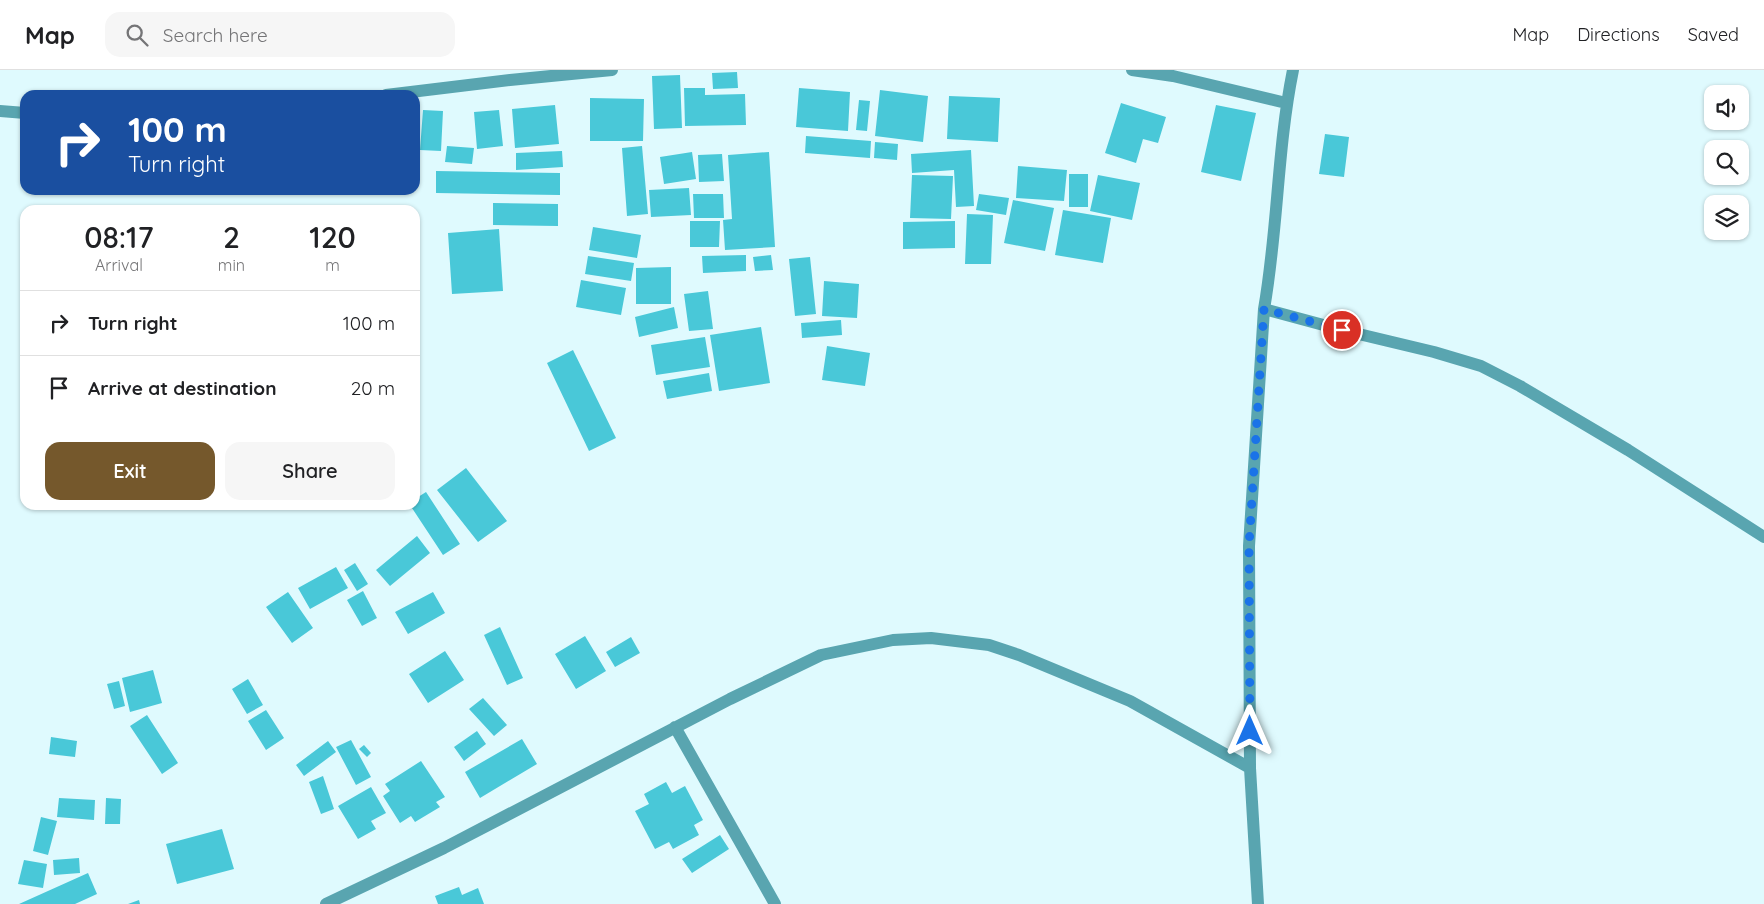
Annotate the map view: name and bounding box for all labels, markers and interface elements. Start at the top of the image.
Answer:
search box [105,12,455,57]
text: Map [25,20,75,50]
icon: search [123,21,151,49]
text: Search here [163,23,268,47]
text: Map [1512,23,1549,46]
text: Directions [1577,23,1660,46]
text: Saved [1688,23,1739,46]
map controls [1704,85,1749,240]
button: sound [1704,85,1749,130]
text: 100 m [128,107,227,151]
icon: right [45,110,110,175]
button: search [1704,140,1749,185]
text: Turn right [128,150,225,178]
button: layers [1704,195,1749,240]
text: 08:17 [84,218,154,256]
text: 2 [223,218,240,256]
text: 120 [309,218,356,256]
text: Arrival [95,255,143,275]
text: min [218,255,245,275]
text: m [325,255,340,275]
icon: right [45,309,73,337]
pin [1321,309,1363,351]
text: Turn right [88,311,177,335]
text: 100 m [343,311,395,335]
icon: arrive [1328,316,1356,344]
icon: arrive [45,374,73,402]
text: Arrive at destination [88,376,277,400]
text: 20 m [351,376,395,400]
button: Exit [45,442,215,500]
button: Share [225,442,395,500]
position arrow [1223,704,1275,756]

